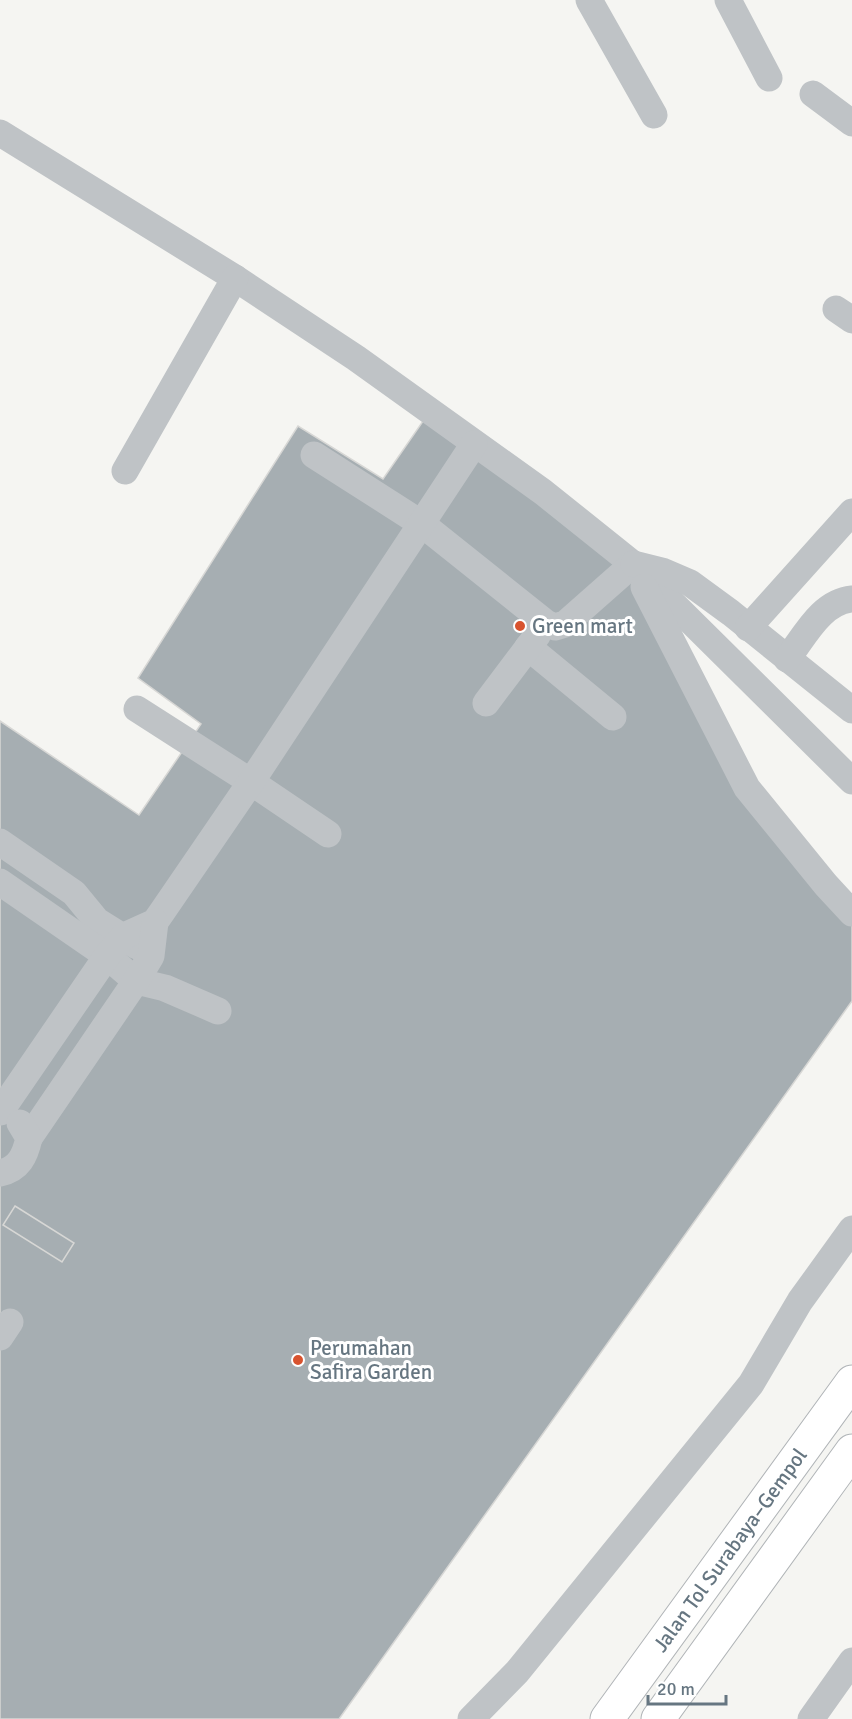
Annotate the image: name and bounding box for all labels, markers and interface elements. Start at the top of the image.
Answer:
place label: Green mart [532,613,633,639]
marker: Green mart [513,619,527,633]
place label: Perumahan Safira Garden [310,1335,432,1385]
marker: Perumahan Safira Garden [291,1353,305,1367]
street label: Jalan Tol Surabaya–Gempol [647,1443,813,1657]
scale bar [648,1668,726,1706]
text: 20 m [657,1678,695,1700]

